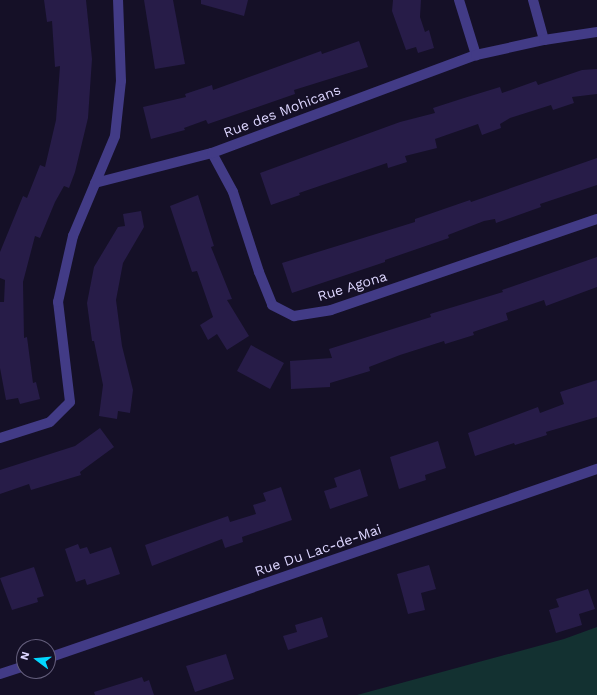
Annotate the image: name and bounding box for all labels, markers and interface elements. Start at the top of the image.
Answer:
street label: Rue des Mohicans [221,81,343,141]
street label: Rue Agona [315,267,389,305]
street label: Rue Du Lac-de-Mai [253,520,383,580]
north arrow [16,639,56,679]
text: N [18,650,32,662]

